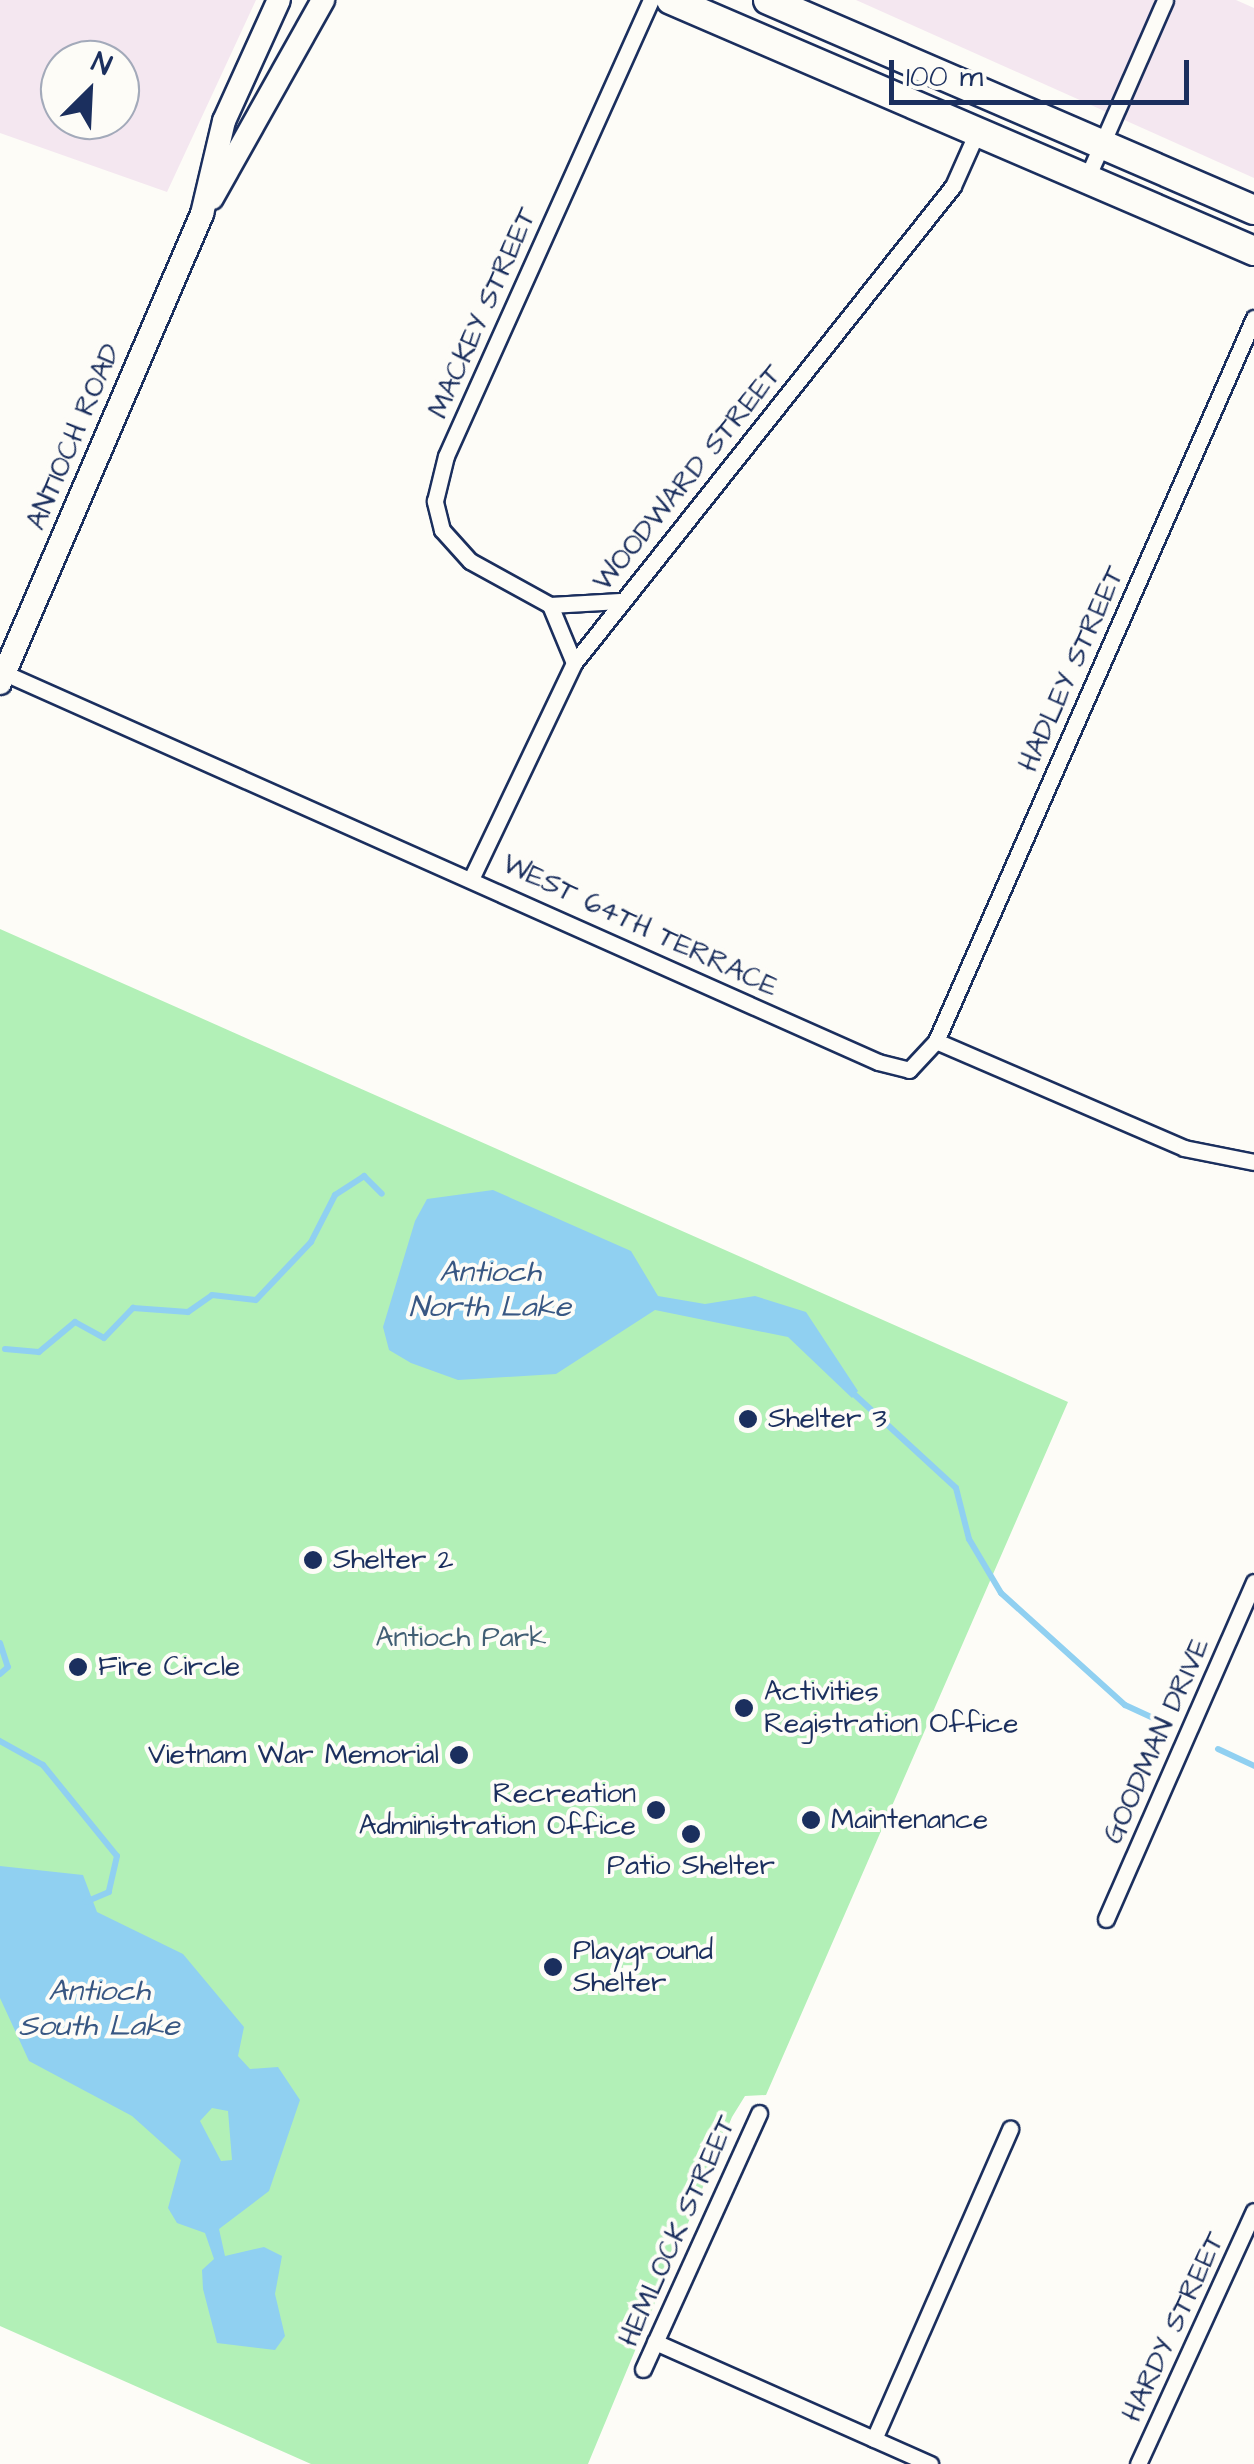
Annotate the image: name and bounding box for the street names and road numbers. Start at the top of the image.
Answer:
street label: MACKEY STREET [422,203,544,423]
street label: ANTIOCH ROAD [20,339,128,535]
street label: WOODWARD STREET [586,358,790,598]
street label: HADLEY STREET [1012,561,1132,777]
street label: WEST 64TH TERRACE [497,847,783,1005]
street label: GOODMAN DRIVE [1097,1633,1217,1849]
street label: HEMLOCK STREET [612,2111,744,2351]
street label: HARDY STREET [1115,2227,1233,2427]

